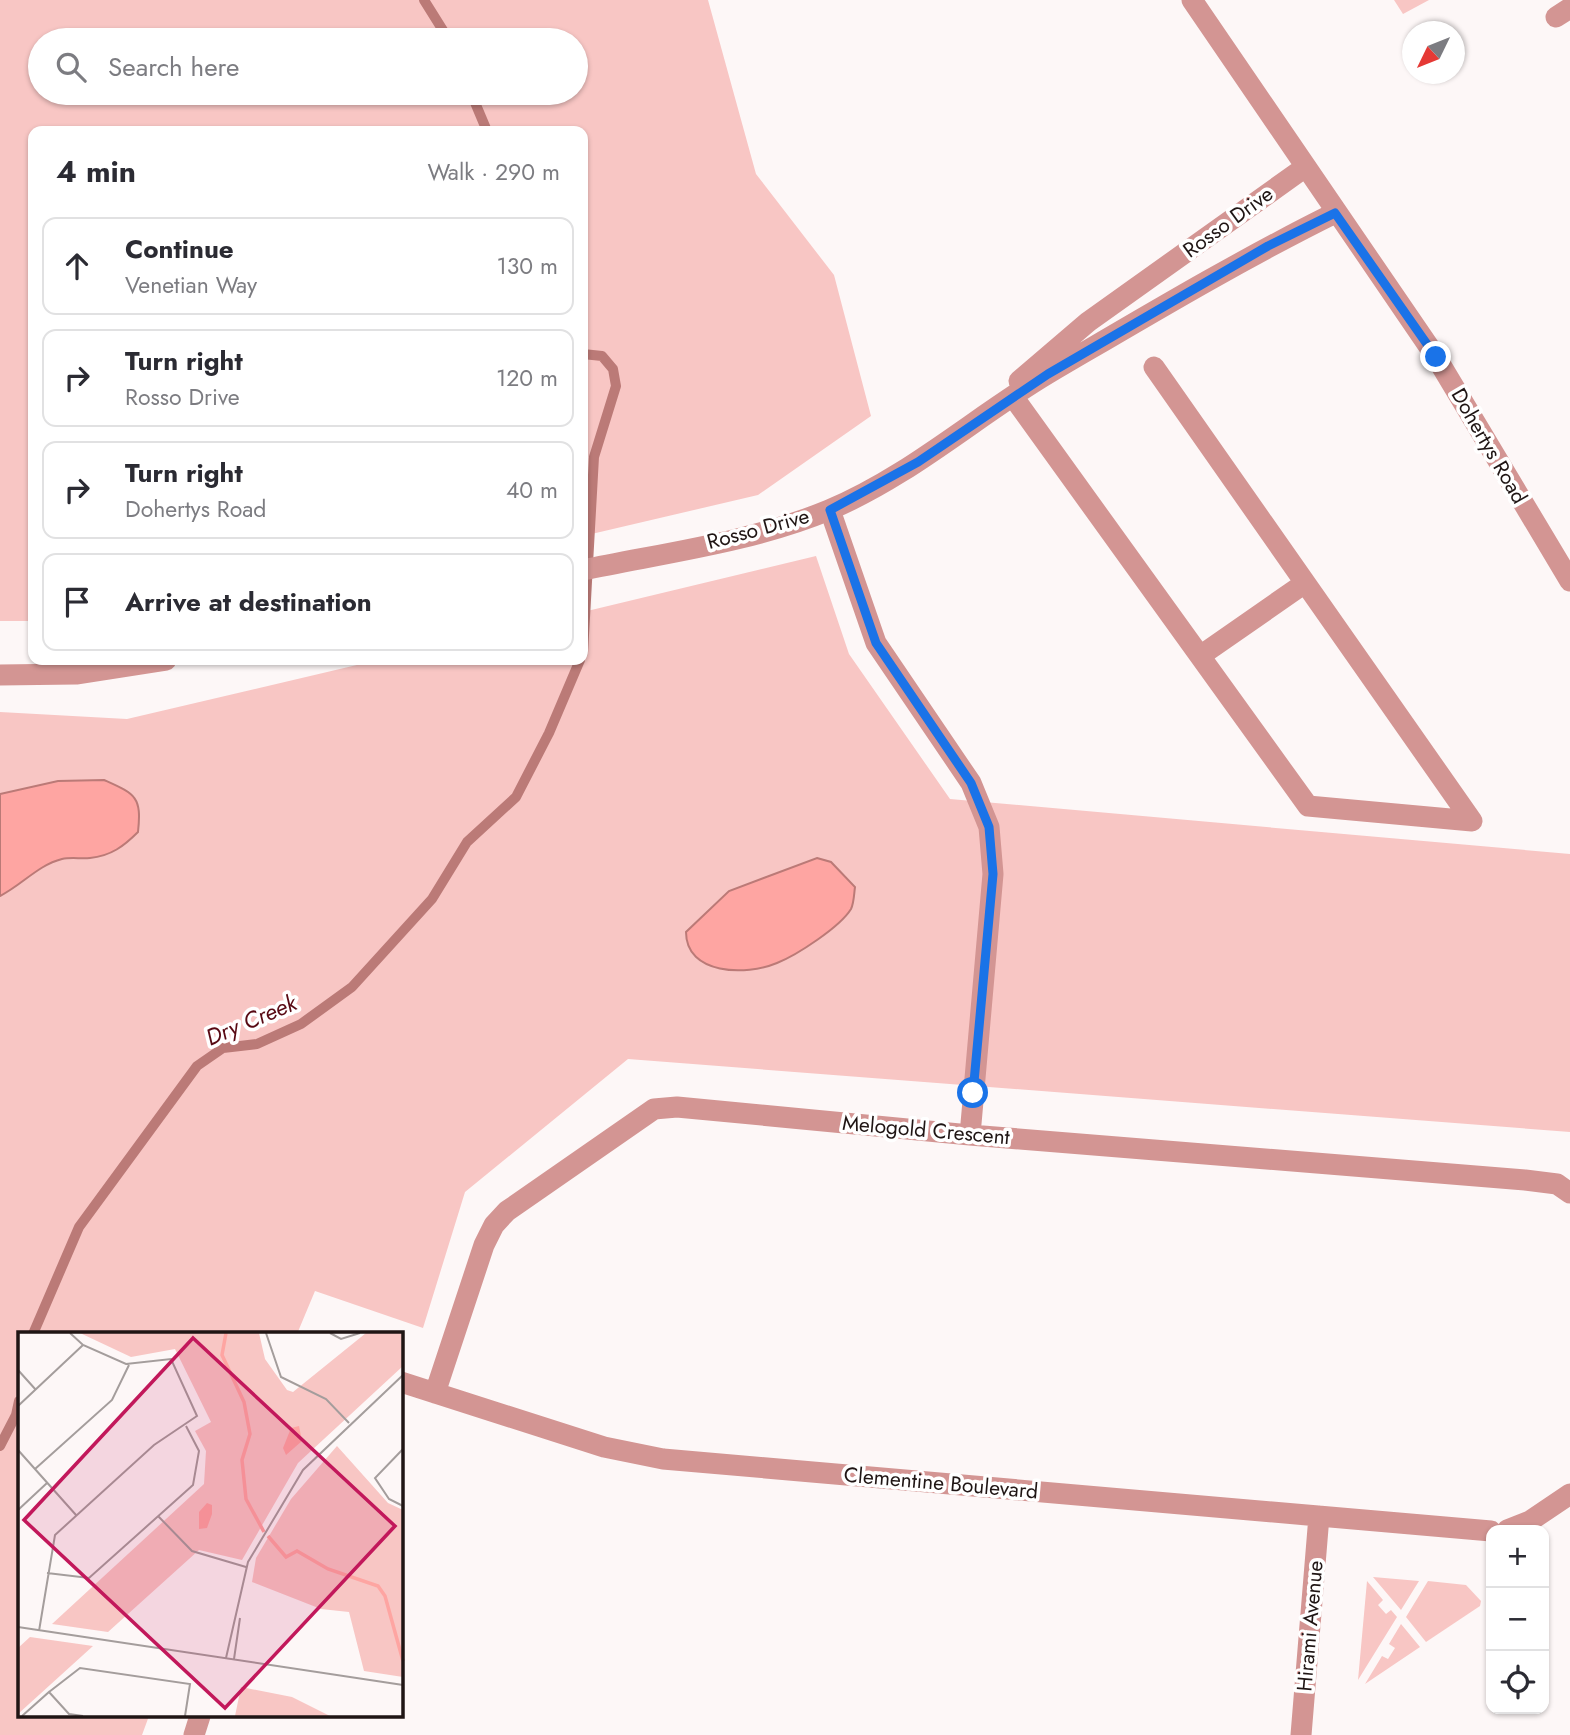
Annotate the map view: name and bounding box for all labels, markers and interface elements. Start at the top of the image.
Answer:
north arrow [1402,21,1465,84]
search box [28,28,588,105]
icon: search [52,48,90,86]
text: Search here [108,48,240,86]
text: 4 min [56,150,136,193]
text: Walk · 290 m [427,155,560,189]
street label: Rosso Drive [1177,179,1279,265]
text: Continue [125,230,234,268]
icon: ahead [58,247,96,285]
text: 130 m [496,249,558,283]
text: Venetian Way [125,268,257,302]
route end [1420,341,1451,372]
text: Turn right [125,342,243,380]
icon: right [58,359,96,397]
text: 120 m [496,361,558,395]
text: Rosso Drive [125,380,240,414]
street label: Dohertys Road [1444,383,1534,509]
text: Turn right [125,454,243,492]
icon: right [58,471,96,509]
text: 40 m [506,473,558,507]
text: Dohertys Road [125,492,266,526]
street label: Rosso Drive [704,501,813,557]
icon: arrive [58,583,96,621]
text: Arrive at destination [125,583,372,621]
water label: Dry Creek [200,985,303,1054]
route start [957,1077,988,1108]
street label: Melogold Crescent [841,1108,1011,1152]
inset map [18,1332,402,1718]
street label: Clementine Boulevard [843,1460,1039,1506]
map controls [1486,1525,1549,1714]
button: + [1486,1525,1549,1588]
street label: Hirami Avenue [1289,1559,1331,1693]
button: − [1486,1588,1549,1651]
button: locate [1486,1651,1549,1714]

